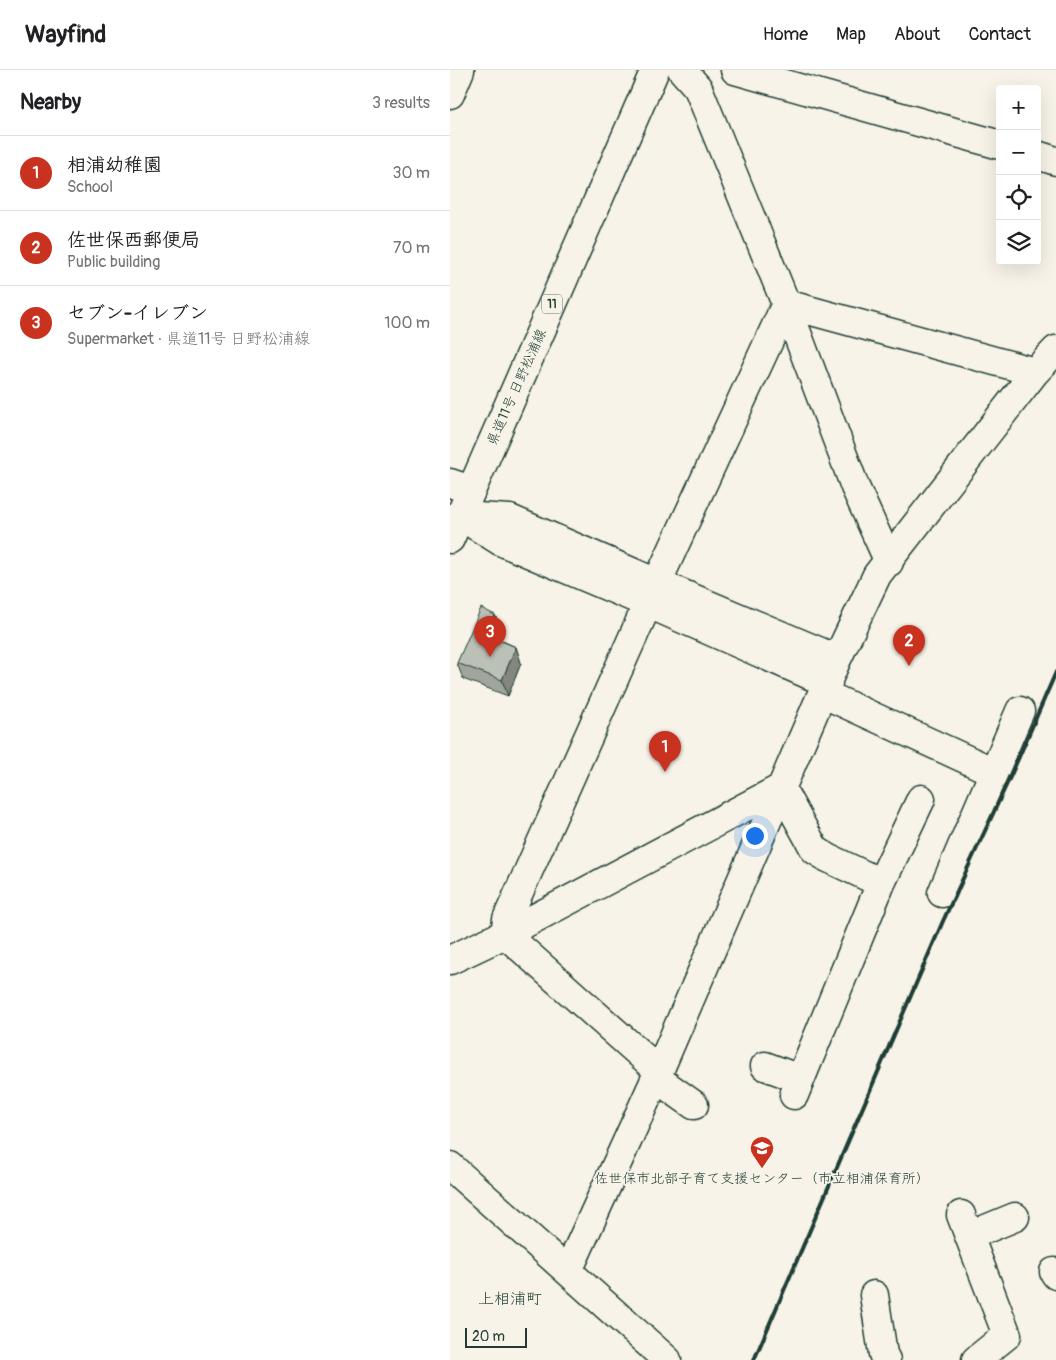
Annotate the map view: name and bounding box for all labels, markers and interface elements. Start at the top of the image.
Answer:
text: Wayfind [25,20,106,49]
text: Home [763,23,808,46]
text: Map [836,23,866,46]
text: About [894,23,940,46]
text: Contact [968,23,1031,46]
map controls [996,85,1041,265]
button: + [996,85,1041,130]
text: Nearby [20,89,81,116]
text: 3 results [372,93,430,113]
button: − [996,130,1041,175]
text: 相浦幼稚園 [67,153,162,177]
text: 1 [33,163,39,183]
text: 30 m [392,163,430,183]
button: locate [996,175,1041,220]
text: School [67,177,113,197]
button: layers [996,220,1041,265]
text: 佐世保西郵便局 [67,228,200,252]
text: 2 [32,238,40,258]
text: 70 m [393,238,430,258]
text: Public building [67,252,160,272]
road number: 11 [542,294,562,313]
text: セブン-イレブン [67,301,208,325]
text: 3 [32,313,40,333]
text: 100 m [384,313,430,333]
street label: 県道11号 日野松浦線 [483,326,550,448]
text: Supermarket · 県道11号 日野松浦線 [67,329,310,349]
pin: 3 [474,616,506,657]
pin: 2 [893,625,925,666]
pin: 1 [649,731,681,772]
your location [742,823,768,849]
school or university icon: 佐世保市北部子育て支援センター（市立相浦保育所） [749,1135,775,1169]
place label: 佐世保市北部子育て支援センター（市立相浦保育所） [594,1170,930,1187]
district label: 上相浦町 [478,1289,542,1309]
scale bar [465,1325,528,1348]
text: 20 m [472,1328,505,1345]

